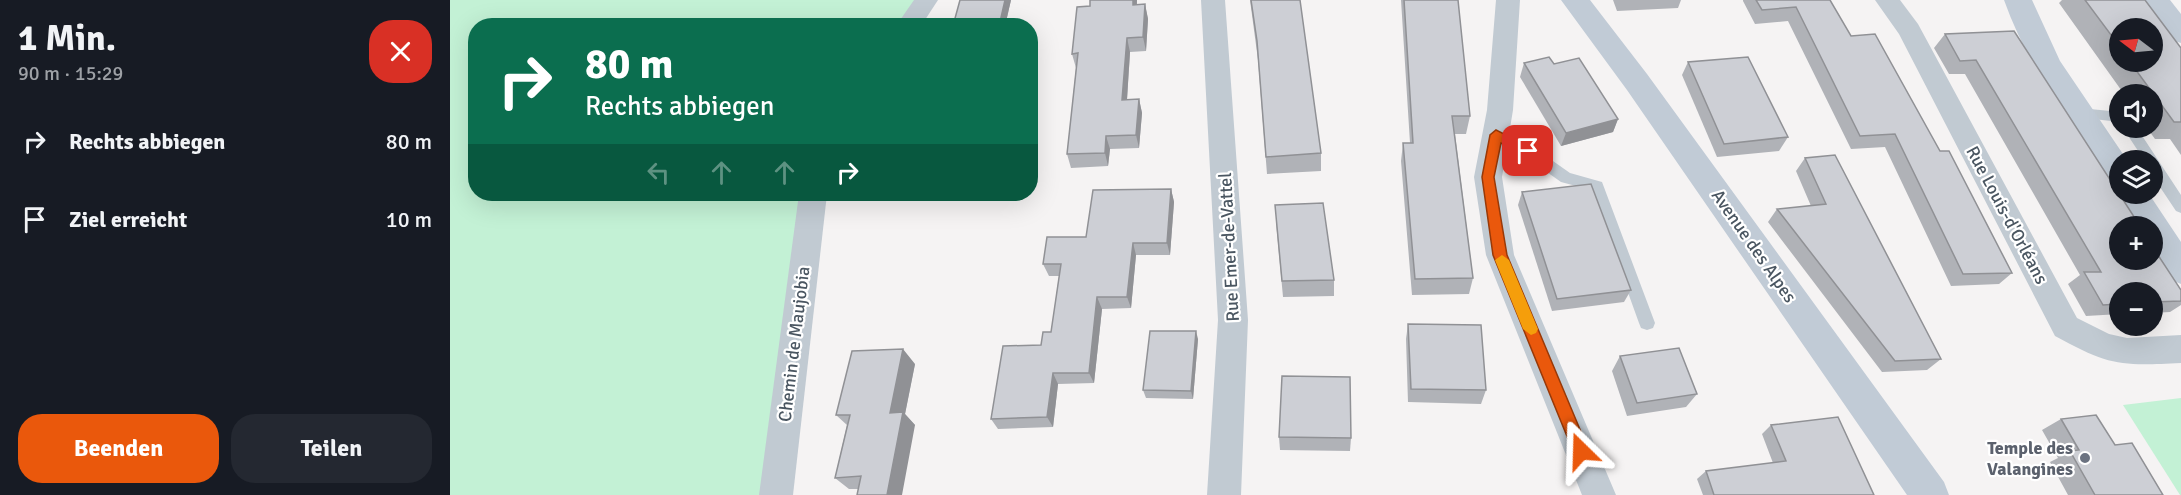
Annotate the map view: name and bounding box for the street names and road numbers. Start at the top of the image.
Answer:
street label: Rue Louis-d'Orléans [1961,142,2053,288]
street label: Rue Emer-de-Vattel [1214,172,1244,322]
street label: Avenue des Alpes [1707,185,1801,307]
street label: Chemin de Maujobia [774,265,814,423]

